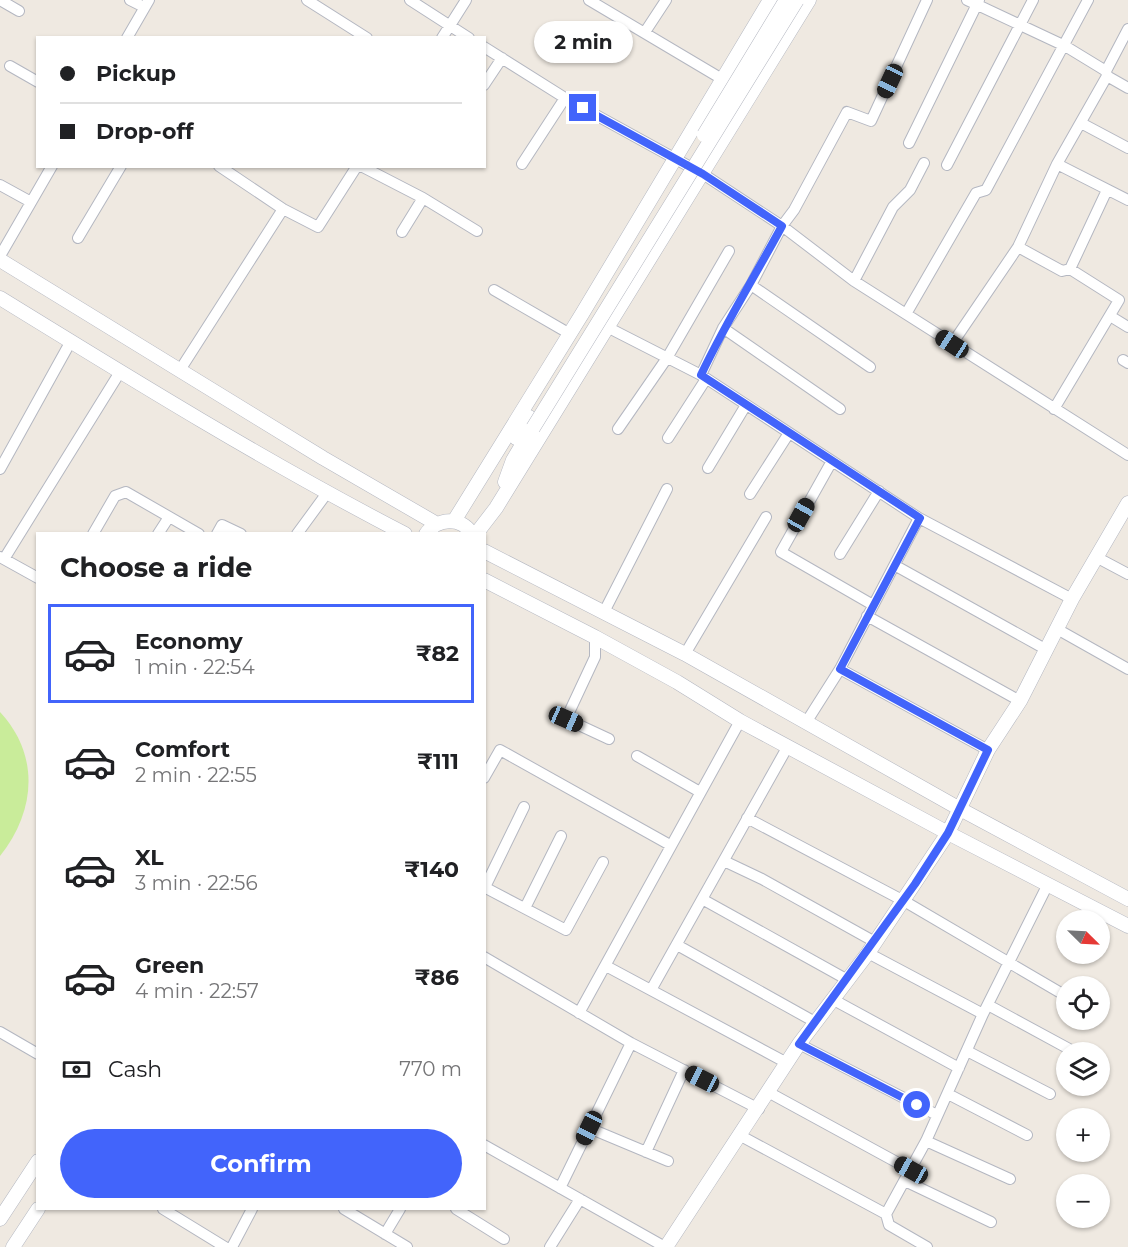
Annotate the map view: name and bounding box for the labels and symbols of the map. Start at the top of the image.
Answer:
callout: 2 min [534,21,632,63]
car [874,61,906,101]
route end [569,94,596,121]
car [932,327,972,361]
car [784,495,818,535]
car [546,703,586,735]
north arrow [1056,910,1110,964]
car [682,1063,722,1095]
route start [903,1091,930,1118]
car [573,1108,605,1148]
car [891,1153,931,1187]

